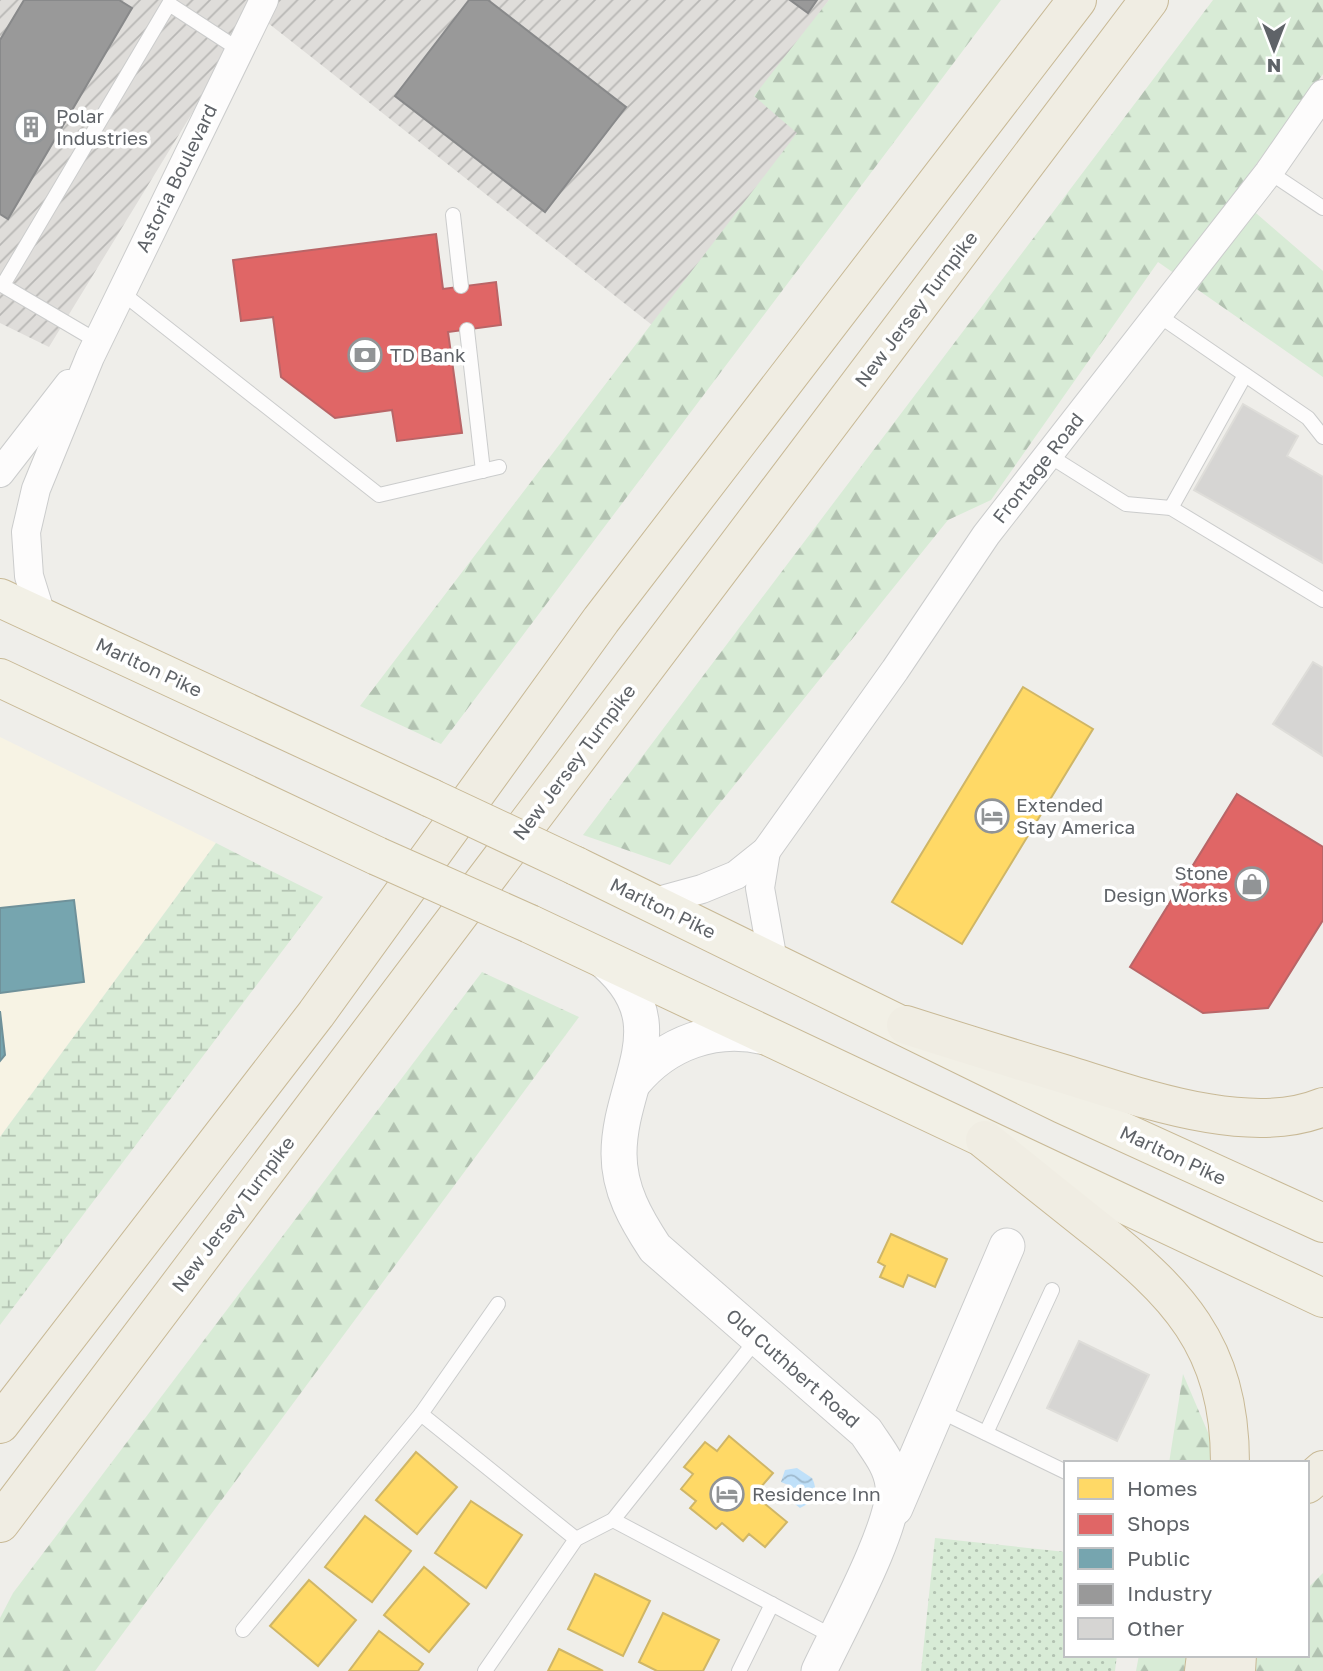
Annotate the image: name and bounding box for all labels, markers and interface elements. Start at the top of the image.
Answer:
north arrow [1239,14,1309,84]
text: N [1267,55,1281,78]
street label: Astoria Boulevard [130,100,221,255]
place label: Polar Industries [56,104,148,149]
building icon: Polar Industries [12,108,50,146]
street label: New Jersey Turnpike [849,226,982,391]
bank icon: TD Bank [346,336,384,374]
place label: TD Bank [390,343,466,366]
street label: Frontage Road [987,408,1088,527]
street label: Marlton Pike [92,632,206,701]
street label: New Jersey Turnpike [507,679,640,844]
place label: Extended Stay America [1016,793,1135,838]
hotel icon: Extended Stay America [973,797,1011,835]
place label: Stone Design Works [1103,861,1228,906]
shop icon: Stone Design Works [1233,865,1271,903]
street label: Marlton Pike [607,872,720,943]
street label: Marlton Pike [1116,1120,1230,1189]
street label: New Jersey Turnpike [166,1131,299,1296]
street label: Old Cuthbert Road [722,1303,865,1432]
legend [1064,1461,1309,1657]
hotel icon: Residence Inn [708,1475,746,1513]
text: Homes [1127,1475,1197,1501]
place label: Residence Inn [752,1482,881,1505]
text: Shops [1127,1510,1190,1536]
text: Public [1127,1545,1190,1571]
text: Industry [1127,1580,1212,1606]
text: Other [1127,1615,1184,1641]

